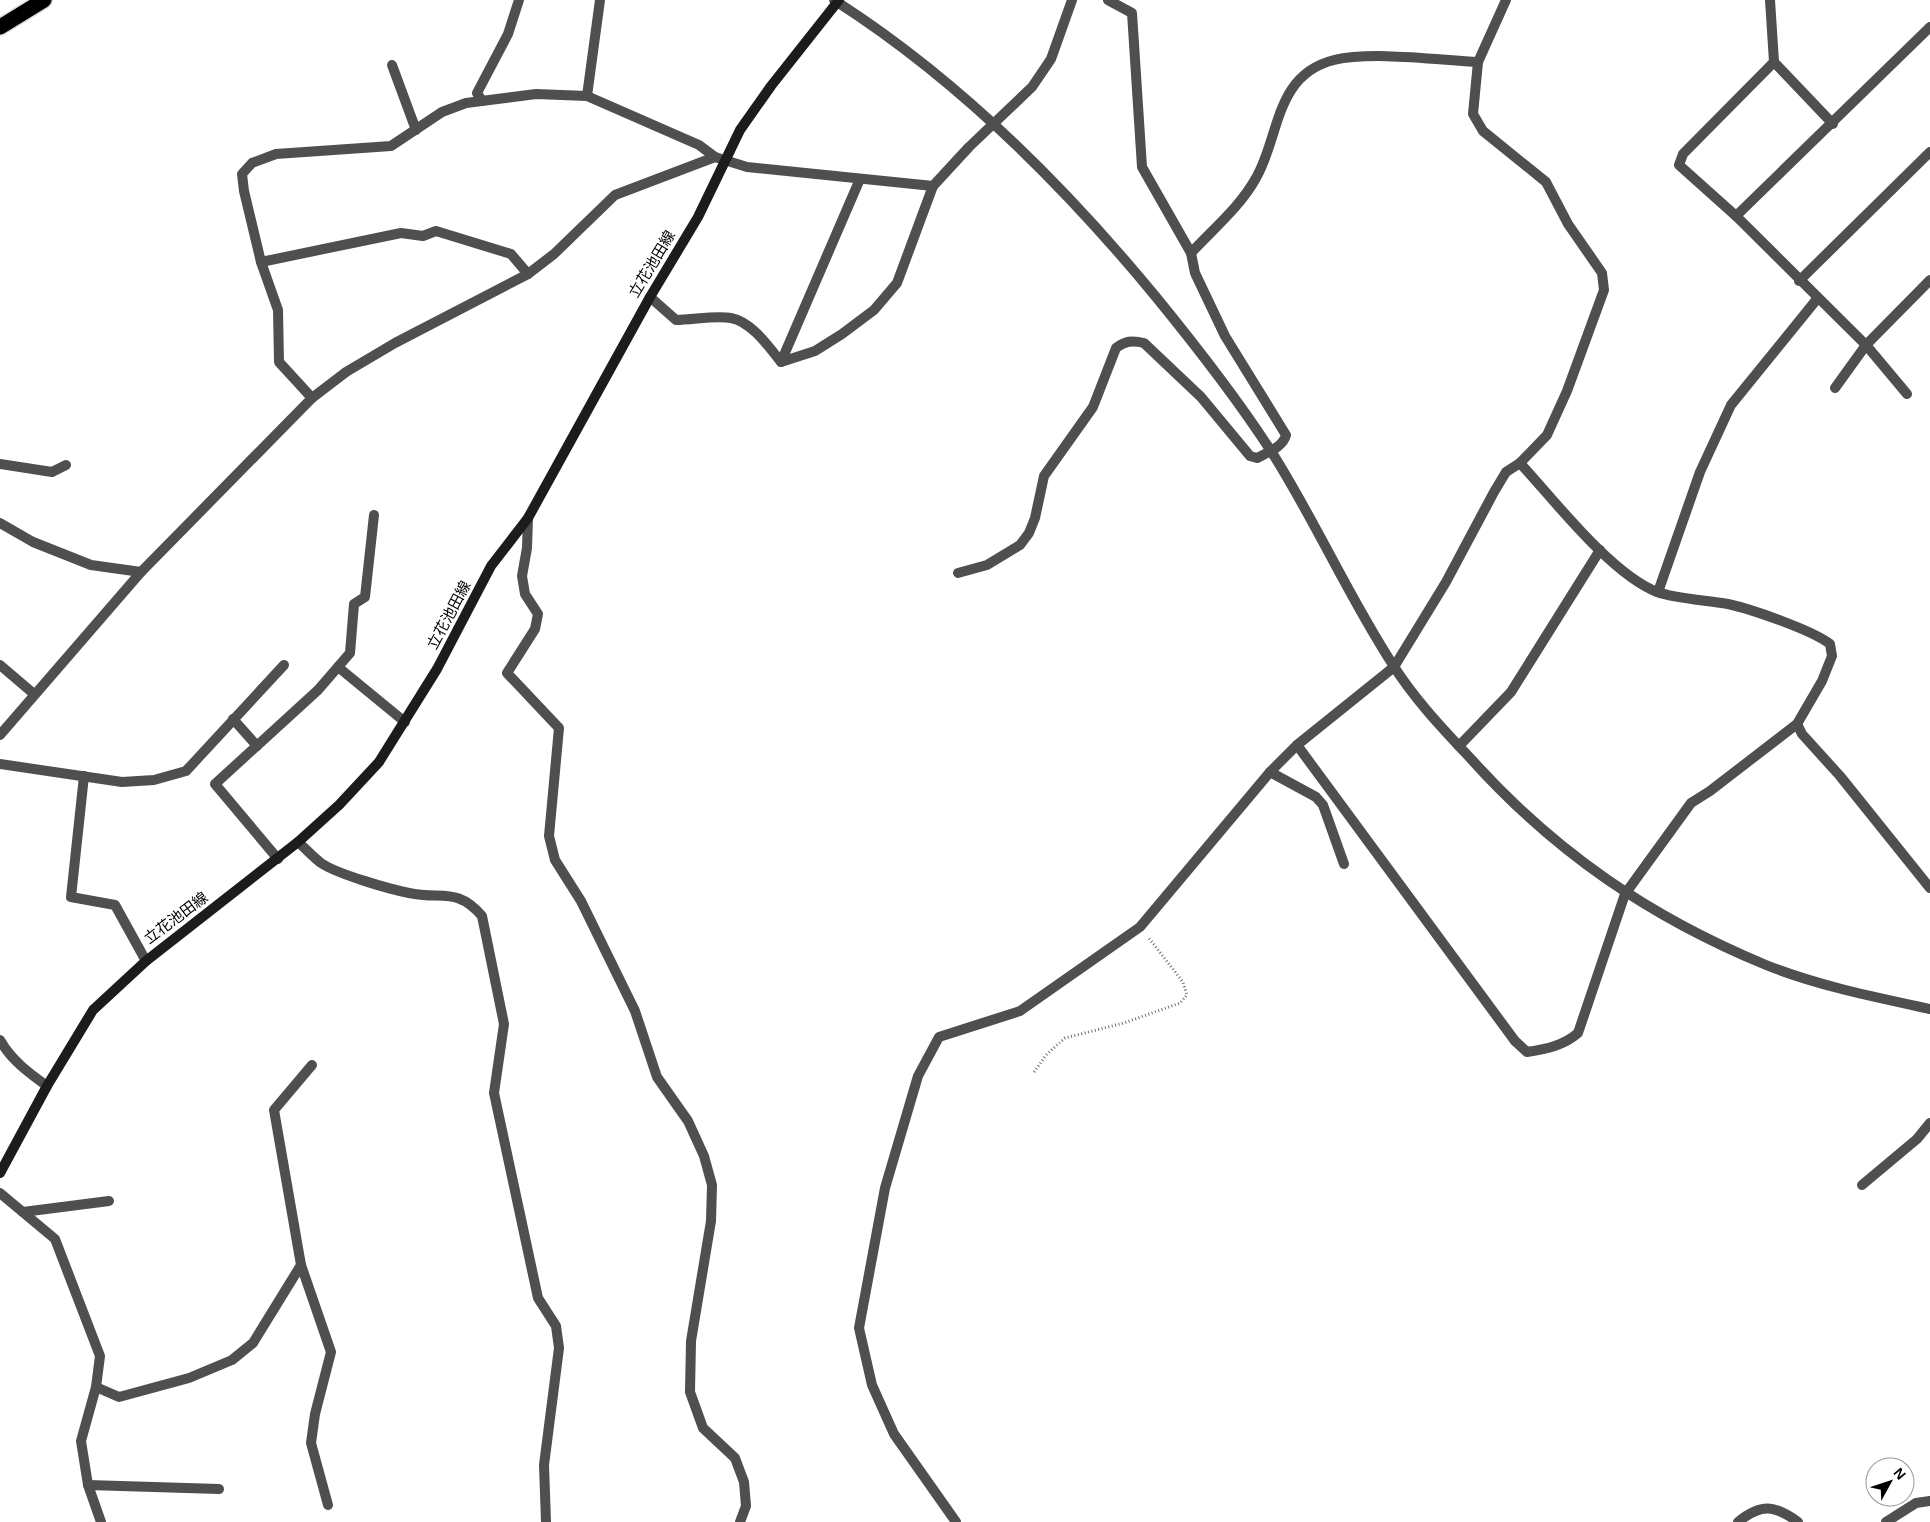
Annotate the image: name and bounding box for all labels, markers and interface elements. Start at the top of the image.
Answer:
street label: 立花池田線 [625,227,678,300]
street label: 立花池田線 [423,578,474,652]
street label: 立花池田線 [141,888,211,947]
north arrow [1865,1457,1915,1507]
text: N [1891,1465,1909,1483]

